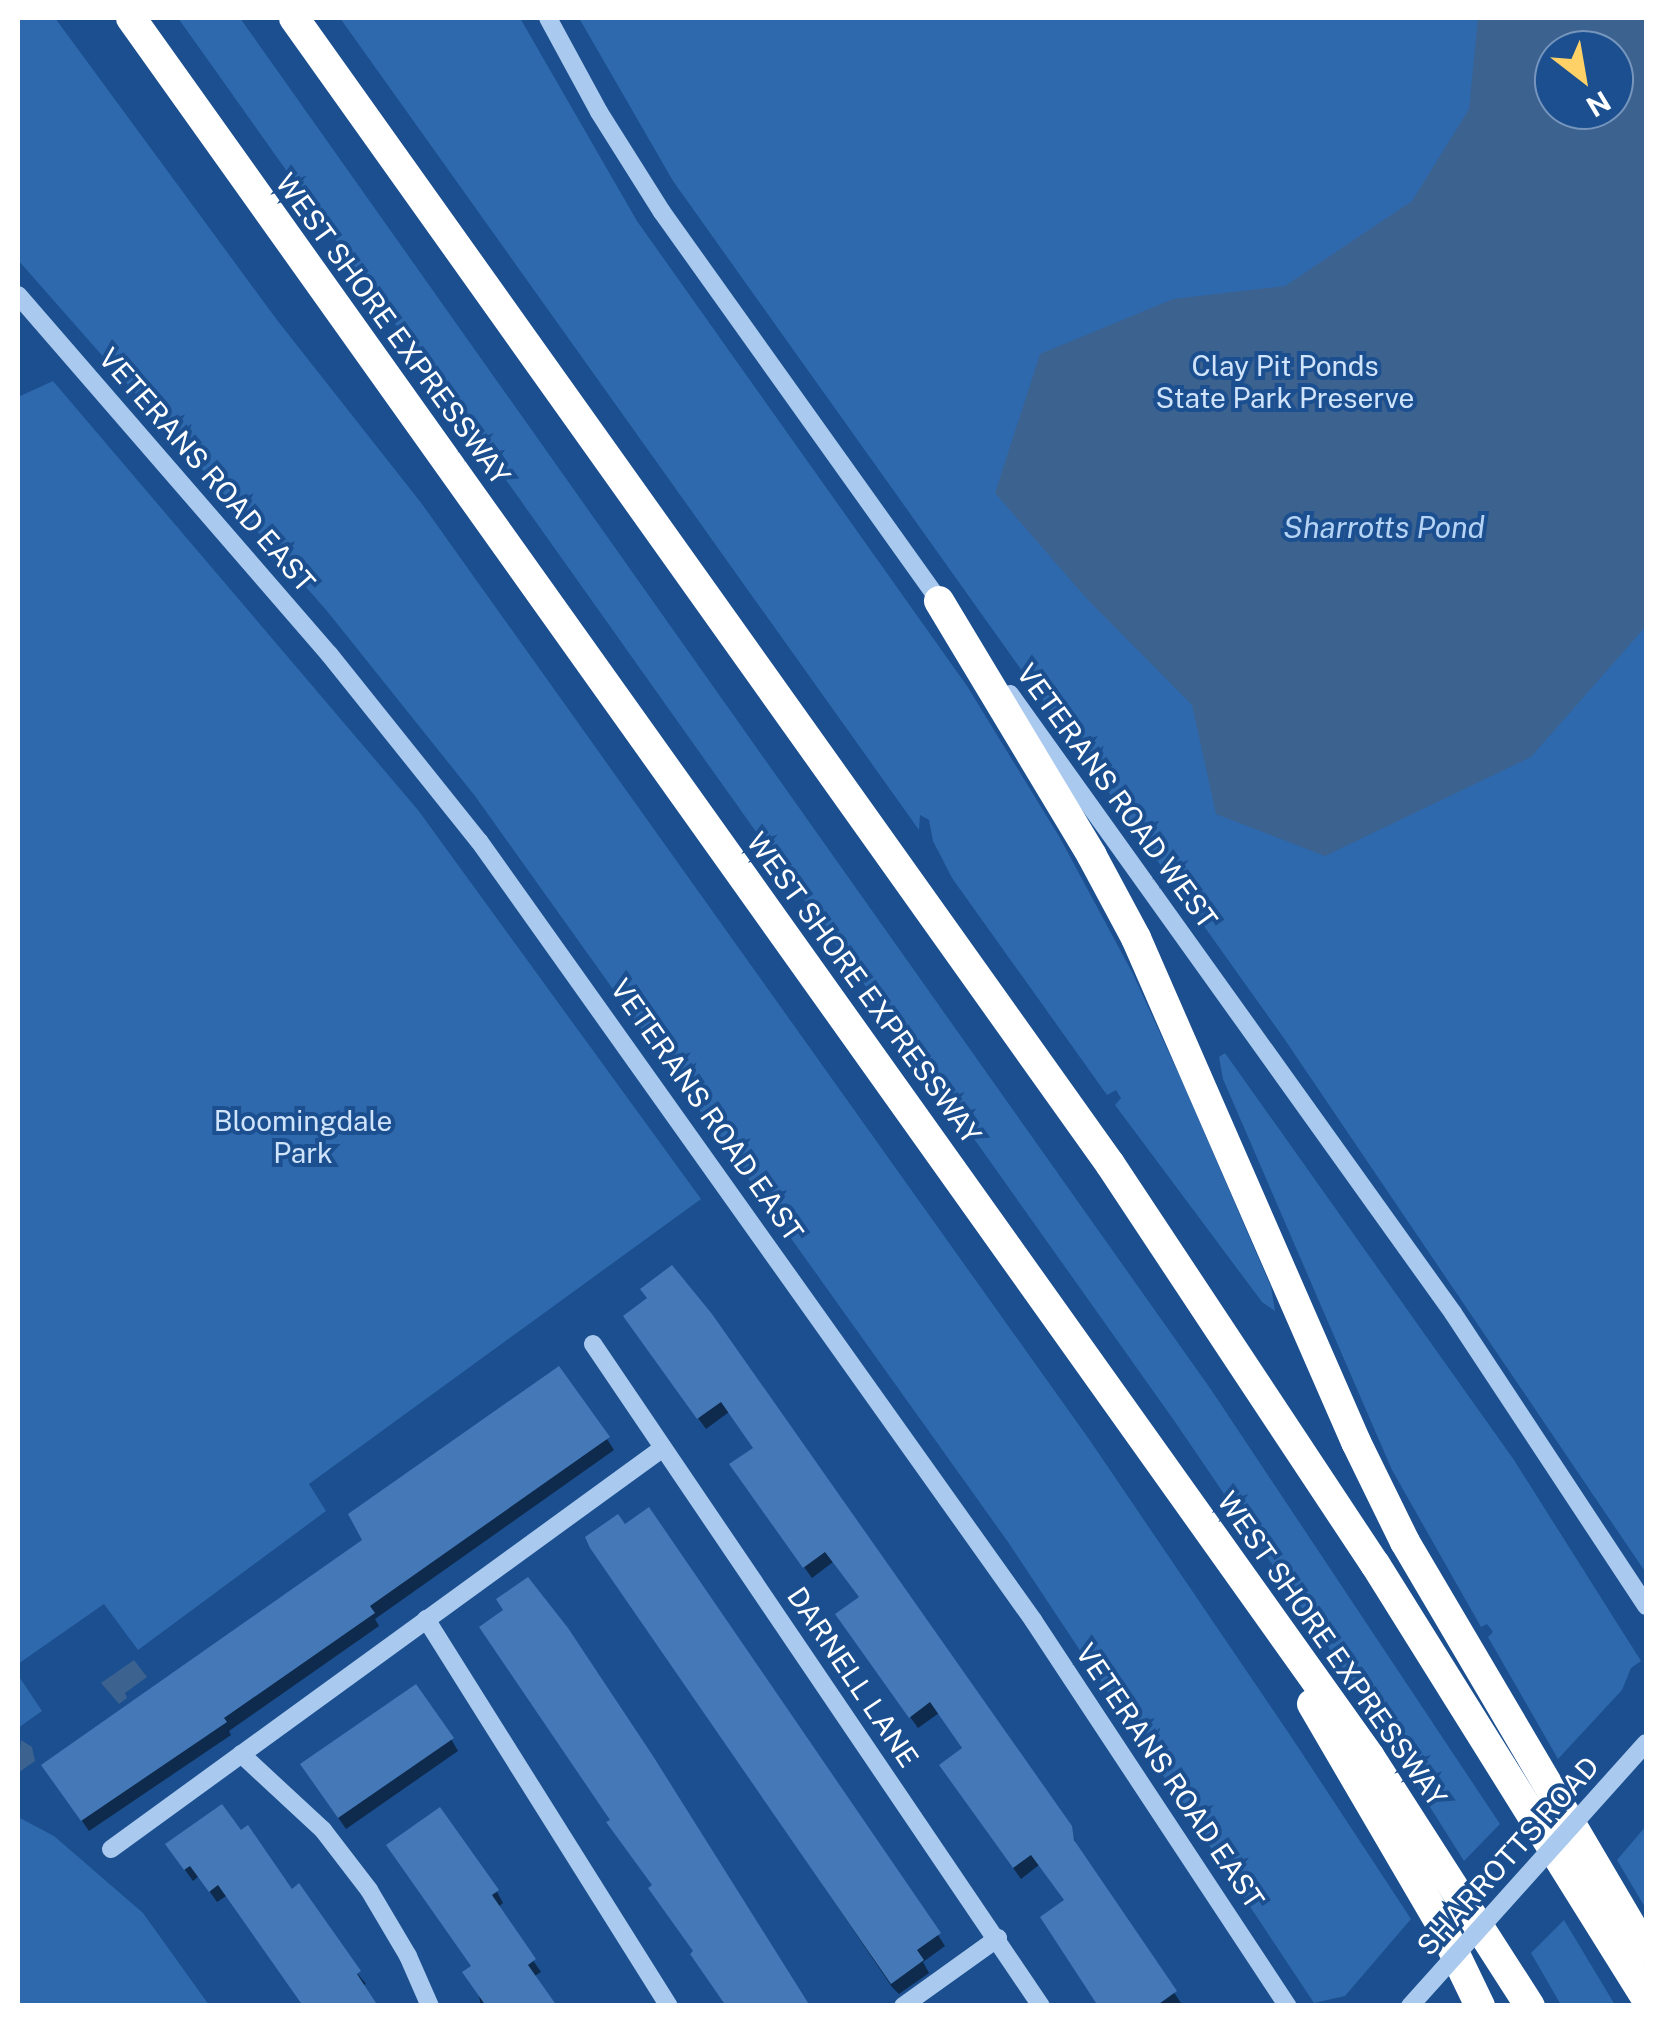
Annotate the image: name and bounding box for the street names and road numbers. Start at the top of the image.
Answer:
street label: WEST SHORE EXPRESSWAY [269,167,517,491]
street label: VETERANS ROAD EAST [92,341,322,599]
street label: VETERANS ROAD WEST [1009,657,1225,935]
street label: WEST SHORE EXPRESSWAY [740,826,988,1150]
street label: VETERANS ROAD EAST [604,972,810,1248]
street label: WEST SHORE EXPRESSWAY [1210,1485,1454,1813]
street label: DARNELL LANE [780,1580,926,1774]
street label: VETERANS ROAD EAST [1069,1637,1271,1915]
street label: SHARROTTS ROAD [1410,1750,1606,1962]

